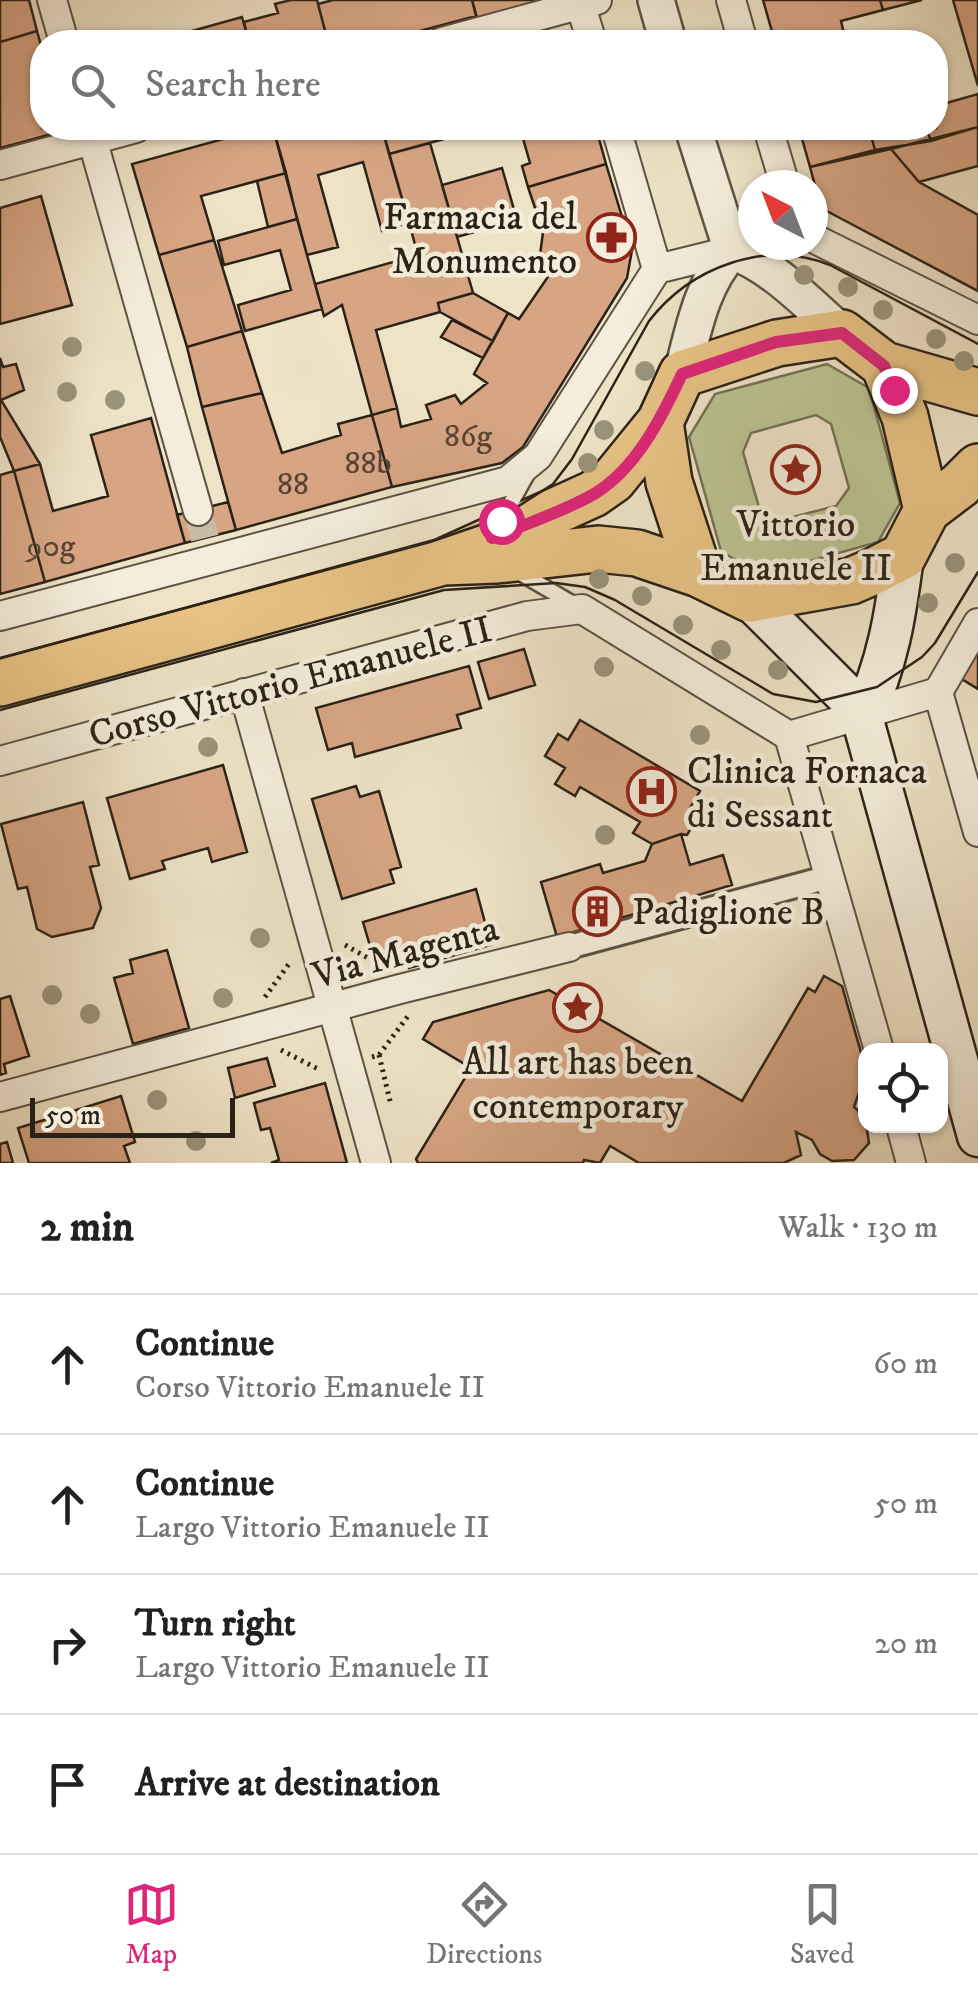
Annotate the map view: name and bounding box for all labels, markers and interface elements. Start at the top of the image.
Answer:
search box [30,30,948,140]
icon: search [65,58,120,113]
text: Search here [145,61,321,109]
north arrow [738,170,828,260]
place label: Farmacia del Monumento [383,194,578,286]
pharmacy icon: Farmacia del Monumento [586,212,638,264]
route end [872,368,918,414]
house number: 86g [444,417,493,457]
place icon: Vittorio Emanuele II [770,443,822,495]
house number: 88b [344,444,392,484]
house number: 88 [277,465,309,505]
route start [479,499,525,545]
place label: Vittorio Emanuele II [700,501,892,593]
house number: 90g [25,527,76,567]
street label: Corso Vittorio Emanuele II [84,606,497,760]
place label: Clinica Fornaca di Sessant [687,748,927,840]
hospital icon: Clinica Fornaca di Sessant [626,766,678,818]
building icon: Padiglione B [571,885,623,937]
place label: Padiglione B [632,889,825,937]
street label: Via Magenta [306,905,504,1001]
place icon: All art has been contemporary [552,981,604,1033]
place label: All art has been contemporary [462,1039,694,1131]
map controls [858,1043,948,1133]
button: locate [858,1043,948,1133]
scale bar [30,1093,235,1138]
text: 50 m [45,1098,101,1133]
text: 2 min [40,1202,134,1254]
text: Walk · 130 m [778,1208,938,1248]
text: Continue [135,1320,274,1368]
icon: ahead [40,1337,95,1392]
text: 60 m [873,1344,938,1384]
text: Corso Vittorio Emanuele II [135,1368,485,1408]
text: Continue [135,1460,274,1508]
icon: ahead [40,1477,95,1532]
text: 50 m [874,1484,938,1524]
text: Largo Vittorio Emanuele II [135,1508,490,1548]
text: Turn right [135,1600,296,1648]
icon: right [40,1617,95,1672]
text: 20 m [874,1624,938,1664]
text: Largo Vittorio Emanuele II [135,1648,490,1688]
icon: arrive [40,1757,95,1812]
text: Arrive at destination [135,1760,440,1808]
tab: Map [124,1877,179,1972]
tab: Directions [426,1877,542,1972]
tab: Saved [790,1877,854,1972]

